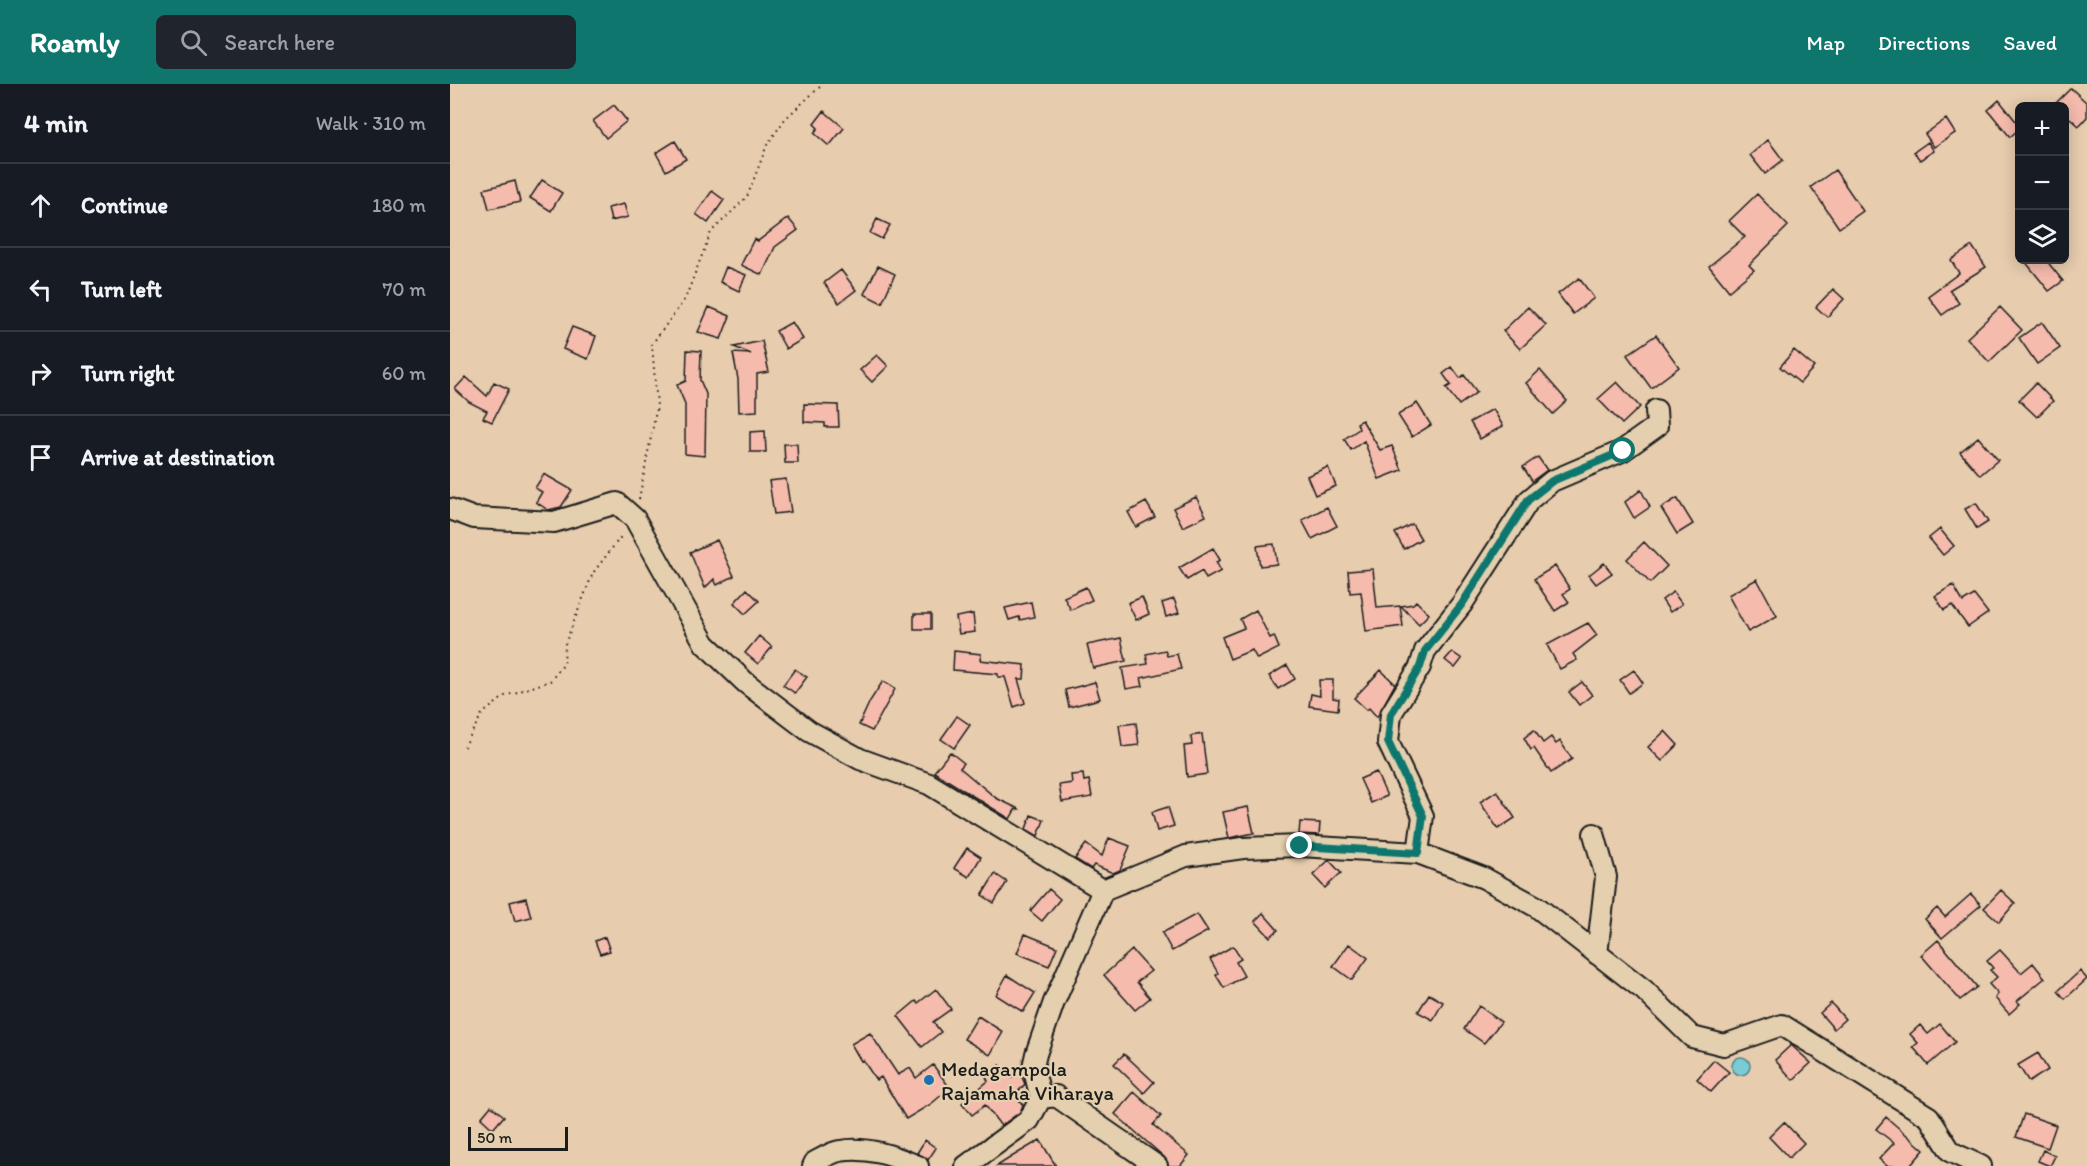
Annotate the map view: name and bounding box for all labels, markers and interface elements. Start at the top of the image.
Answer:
search box [156,15,576,69]
text: Roamly [30,25,120,59]
icon: search [177,26,210,59]
text: Search here [225,29,335,56]
text: Map [1807,30,1845,55]
text: Directions [1878,30,1970,55]
text: Saved [2003,30,2057,55]
map controls [2015,102,2069,264]
button: + [2015,102,2069,156]
text: 4 min [24,107,88,139]
text: Walk · 310 m [316,111,426,135]
button: − [2015,156,2069,210]
icon: ahead [24,189,57,222]
text: Continue [81,192,168,219]
text: 180 m [372,193,426,217]
button: layers [2015,210,2069,264]
icon: left [24,273,57,306]
text: Turn left [81,276,162,303]
text: 70 m [382,277,426,301]
icon: right [24,357,57,390]
text: Turn right [81,360,175,387]
text: 60 m [382,361,426,385]
route start [1609,437,1635,463]
icon: arrive [24,441,57,474]
text: Arrive at destination [81,444,275,471]
route end [1286,832,1312,858]
place label: Medagampola Rajamaha Viharaya [941,1056,1114,1105]
marker: Medagampola Rajamaha Viharaya [922,1073,936,1087]
scale bar [468,1124,568,1152]
text: 50 m [477,1128,512,1147]

